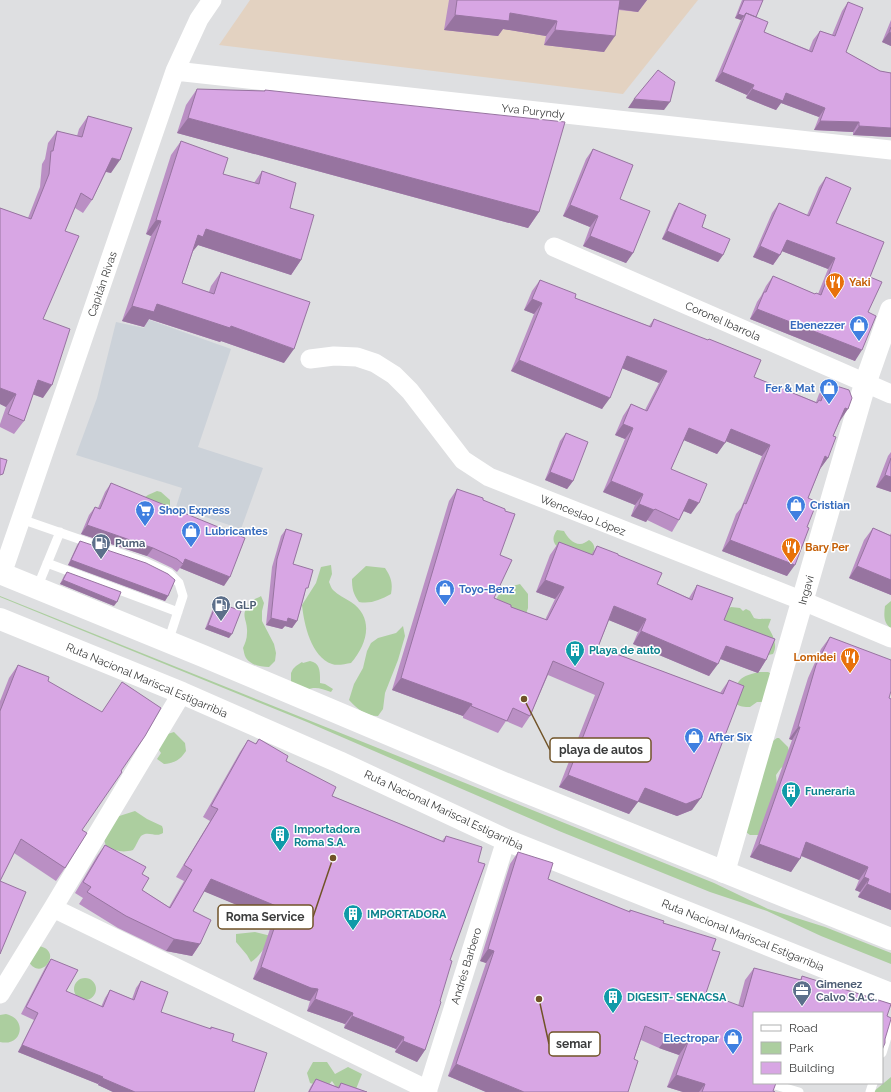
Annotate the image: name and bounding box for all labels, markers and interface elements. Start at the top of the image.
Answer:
street label: Yva Puryndy [501,102,565,121]
street label: Capitán Rivas [85,250,120,319]
restaurant icon: Yaki [824,271,846,299]
place label: Yaki [849,276,871,289]
street label: Coronel Ibarrola [683,299,763,344]
shop icon: Ebenezzer [848,314,870,342]
place label: Ebenezzer [790,319,846,332]
shop icon: Fer & Mat [818,377,840,405]
place label: Fer & Mat [765,382,816,395]
street label: Wenceslao López [538,492,628,539]
shop icon: Cristian [785,494,807,522]
supermarket icon: Shop Express [134,499,156,527]
place label: Cristian [810,499,850,512]
place label: Shop Express [159,504,230,517]
shop icon: Lubricantes [180,520,202,548]
place label: Lubricantes [205,525,268,538]
fuel station icon: Puma [90,532,112,560]
restaurant icon: Bary Per [780,536,802,564]
place label: Puma [115,537,145,550]
place label: Bary Per [805,541,850,554]
street label: Ingavi [796,574,817,606]
shop icon: Toyo-Benz [434,578,456,606]
place label: Toyo-Benz [459,583,515,596]
fuel station icon: GLP [210,594,232,622]
place label: GLP [235,599,256,612]
building icon: Playa de auto [564,639,586,667]
street label: Ruta Nacional Mariscal Estigarribia [64,640,230,720]
place label: Playa de auto [589,644,661,657]
restaurant icon: Lomidei [839,646,861,674]
place label: Lomidei [793,651,836,664]
shop icon: After Six [683,726,705,754]
place label: After Six [708,731,752,744]
callout: playa de autos [550,738,651,762]
text: playa de autos [559,743,643,757]
street label: Ruta Nacional Mariscal Estigarribia [362,768,525,853]
building icon: Funeraria [780,780,802,808]
place label: Funeraria [805,785,855,798]
place label: Importadora Roma S.A. [294,823,360,849]
building icon: Importadora Roma S.A. [269,824,291,852]
street label: Ruta Nacional Mariscal Estigarribia [660,897,826,974]
building icon: IMPORTADORA [342,903,364,931]
callout: Roma Service [218,905,313,929]
place label: IMPORTADORA [367,908,447,921]
text: Roma Service [226,910,304,924]
street label: Andrés Barbero [449,926,484,1006]
place label: Gimenez Calvo S.A.C. [816,978,877,1004]
office icon: Gimenez Calvo S.A.C. [791,979,813,1007]
building icon: DIGESIT- SENACSA [602,986,624,1014]
place label: DIGESIT- SENACSA [627,991,727,1004]
legend [753,1012,883,1084]
text: Road [789,1021,818,1035]
shop icon: Electropar [722,1027,744,1055]
callout: semar [549,1032,600,1056]
place label: Electropar [663,1032,720,1045]
text: semar [556,1037,592,1051]
text: Park [789,1041,814,1055]
text: Building [789,1061,835,1075]

